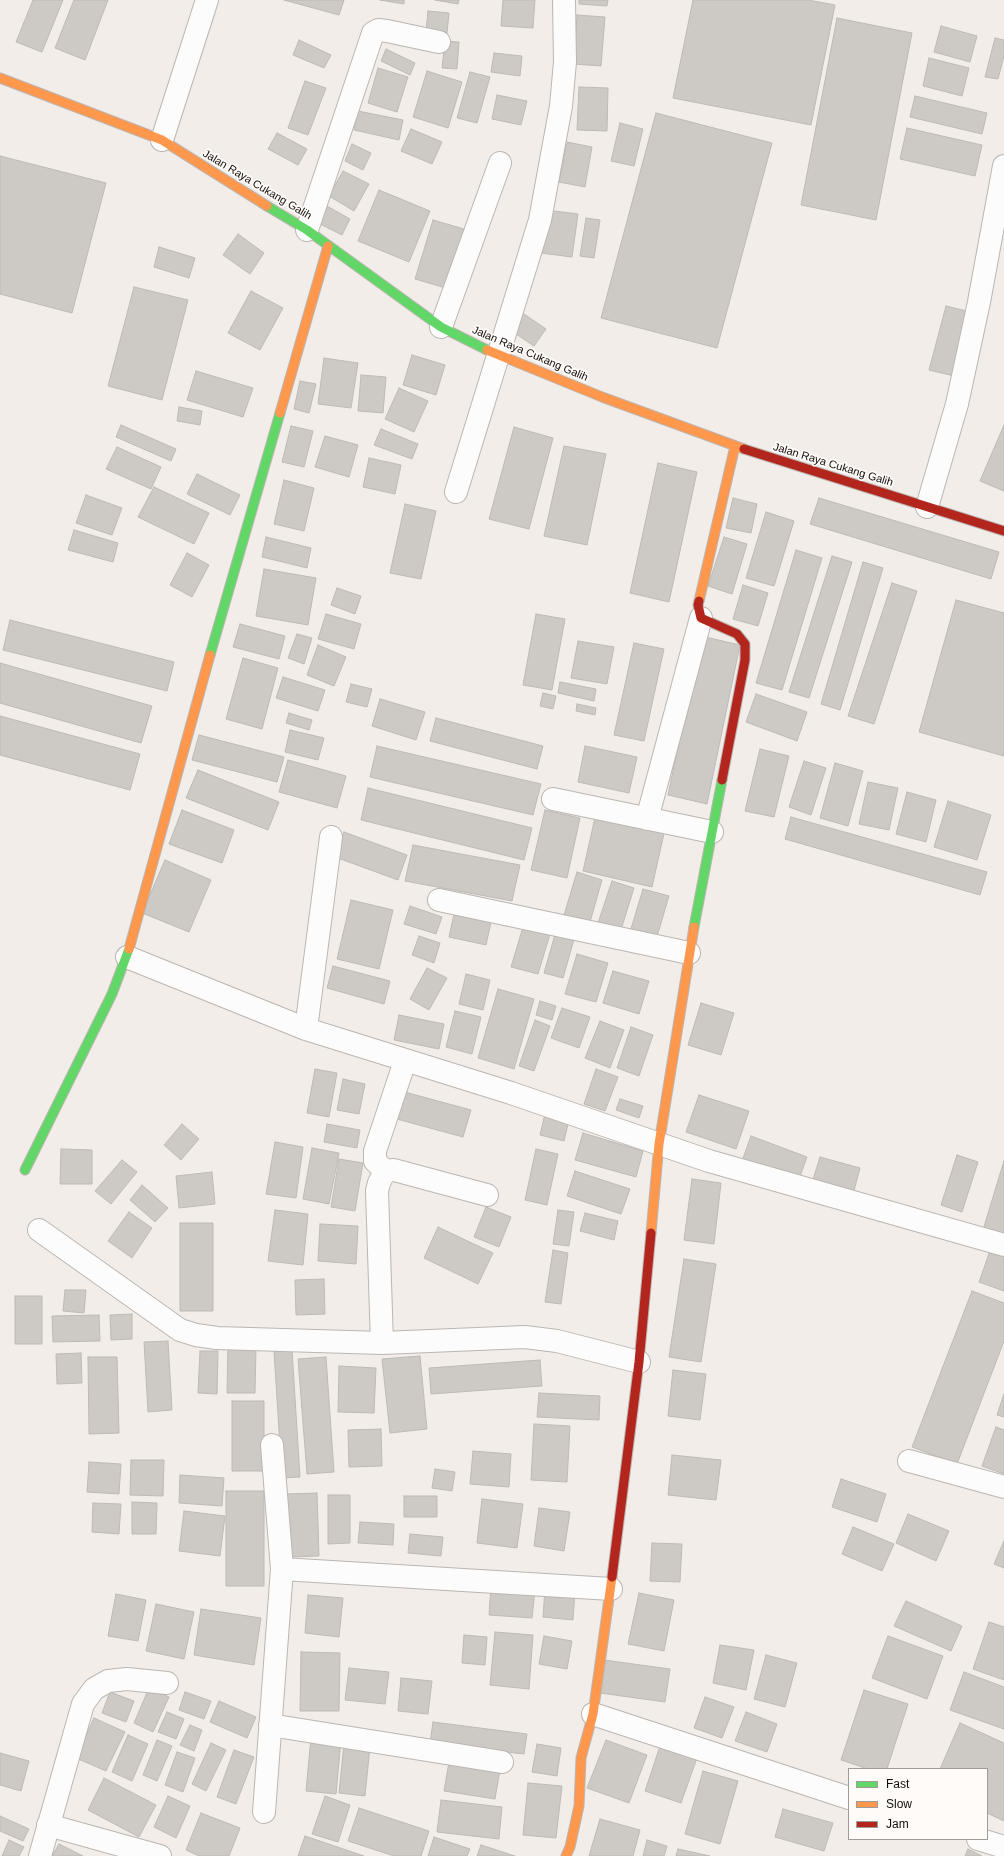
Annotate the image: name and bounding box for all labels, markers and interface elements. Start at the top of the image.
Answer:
street label: Jalan Raya Cukang Galih [200,147,314,223]
street label: Jalan Raya Cukang Galih [470,324,590,384]
street label: Jalan Raya Cukang Galih [771,440,895,490]
legend [848,1768,988,1840]
text: Fast [886,1777,909,1791]
text: Slow [886,1797,912,1811]
text: Jam [886,1817,909,1831]

